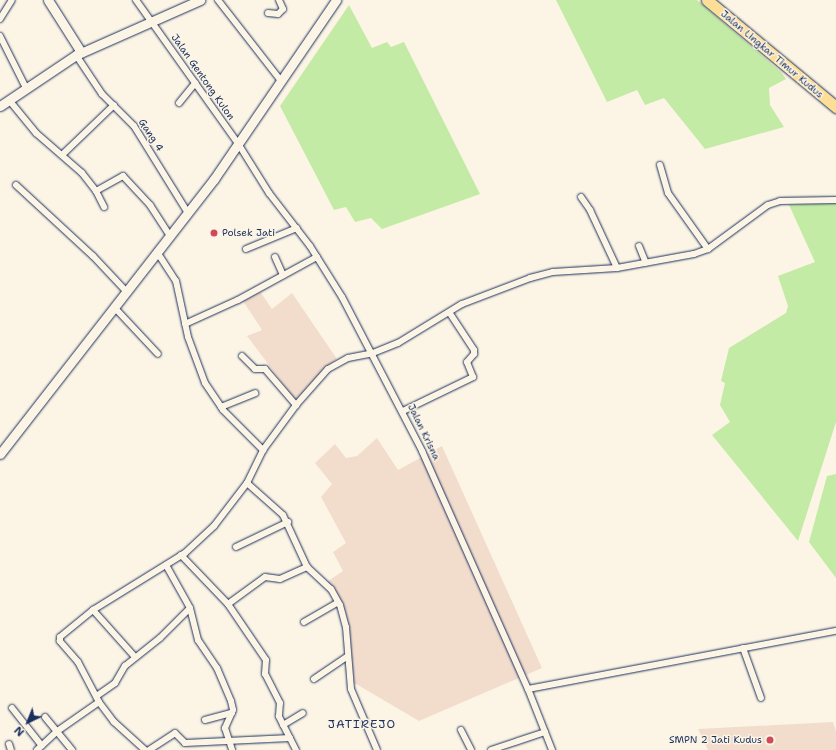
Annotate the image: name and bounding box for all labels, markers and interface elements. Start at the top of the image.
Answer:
street label: Jalan Lingkar Timur Kudus [718,8,826,100]
street label: Jalan Gentong Kulon [169,32,237,122]
street label: Gang 4 [136,116,166,154]
place label: Polsek Jati [222,227,275,239]
marker: Polsek Jati [209,228,219,238]
street label: Jalan Krisna [405,402,443,462]
north arrow [8,702,48,742]
district label: JATIREJO [328,718,396,732]
text: N [11,723,28,740]
place label: SMPN 2 Jati Kudus [669,734,762,746]
marker: SMPN 2 Jati Kudus [765,735,775,745]

